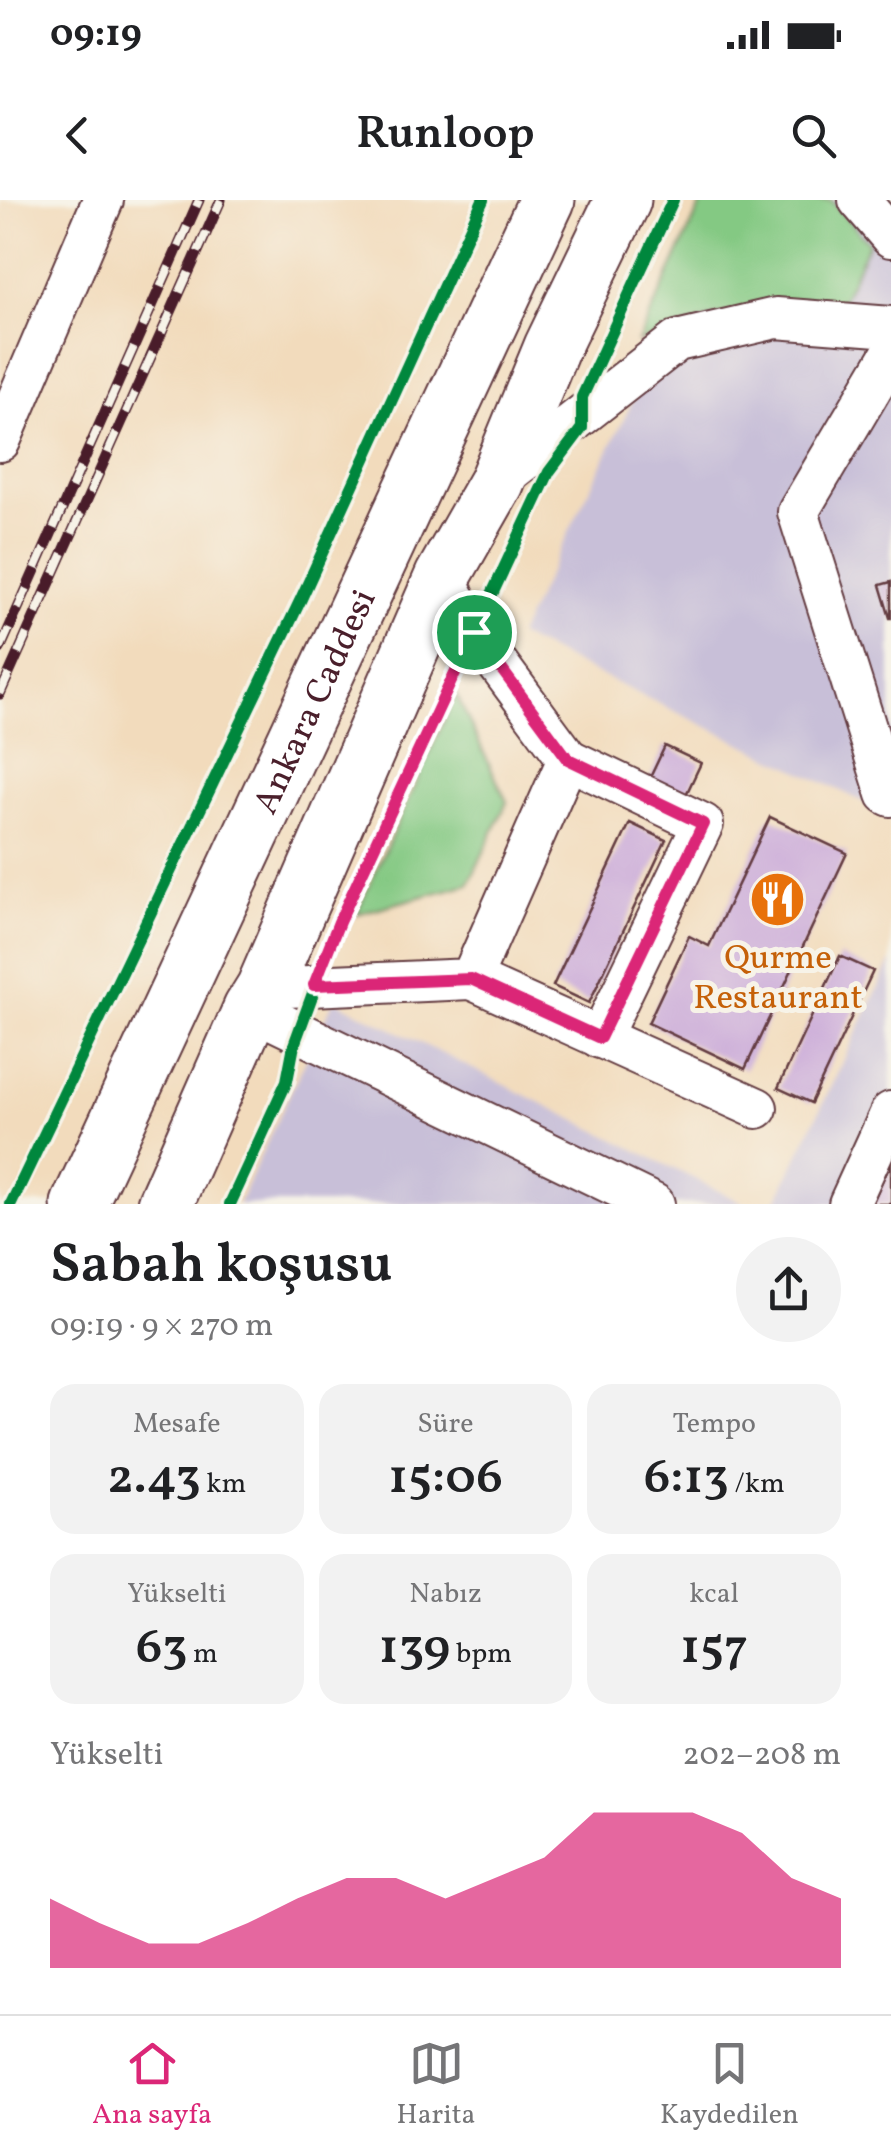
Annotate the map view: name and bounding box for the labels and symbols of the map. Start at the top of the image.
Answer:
street label: Ankara Caddesi [243,582,389,823]
pin [432,590,517,675]
restaurant icon: Qurme Restaurant [748,870,808,930]
place label: Qurme Restaurant [693,935,863,1023]

